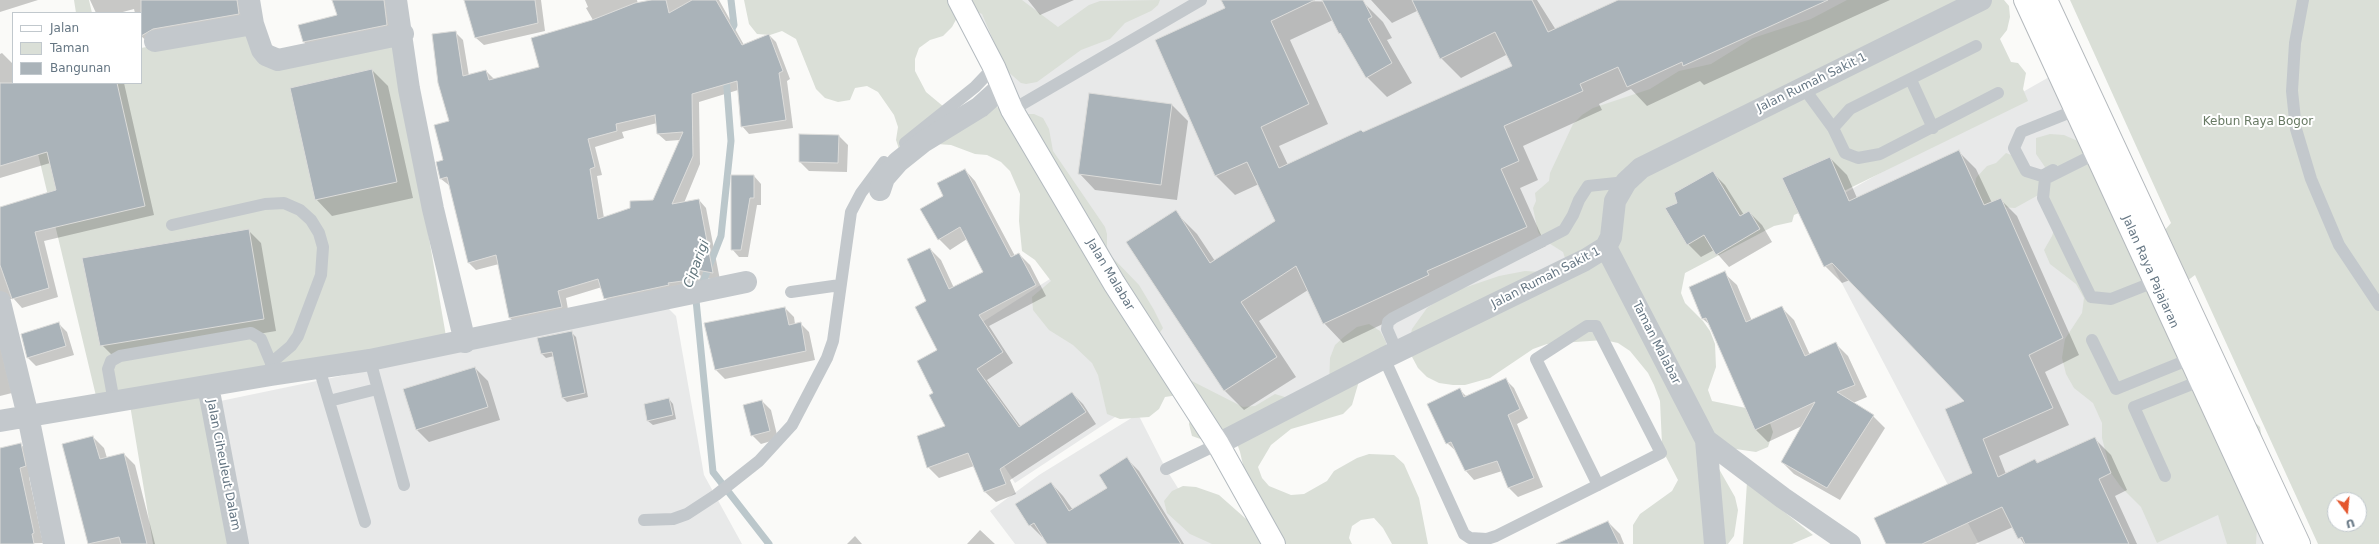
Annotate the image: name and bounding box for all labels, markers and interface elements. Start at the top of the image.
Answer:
legend [12,12,142,84]
text: Jalan [50,21,79,35]
text: Taman [50,41,89,55]
street label: Jalan Rumah Sakit 1 [1755,50,1869,116]
text: Bangunan [50,61,111,75]
park label: Kebun Raya Bogor [2203,115,2313,129]
street label: Jalan Raya Pajajaran [2119,213,2181,331]
street label: Jalan Malabar [1083,236,1137,314]
water label: Ciparigi [681,238,713,290]
street label: Jalan Rumah Sakit 1 [1489,244,1603,312]
street label: Taman Malabar [1629,299,1683,387]
street label: Jalan Ciheuleut Dalam [203,398,243,532]
north arrow [2327,492,2367,532]
text: U [2344,516,2356,531]

